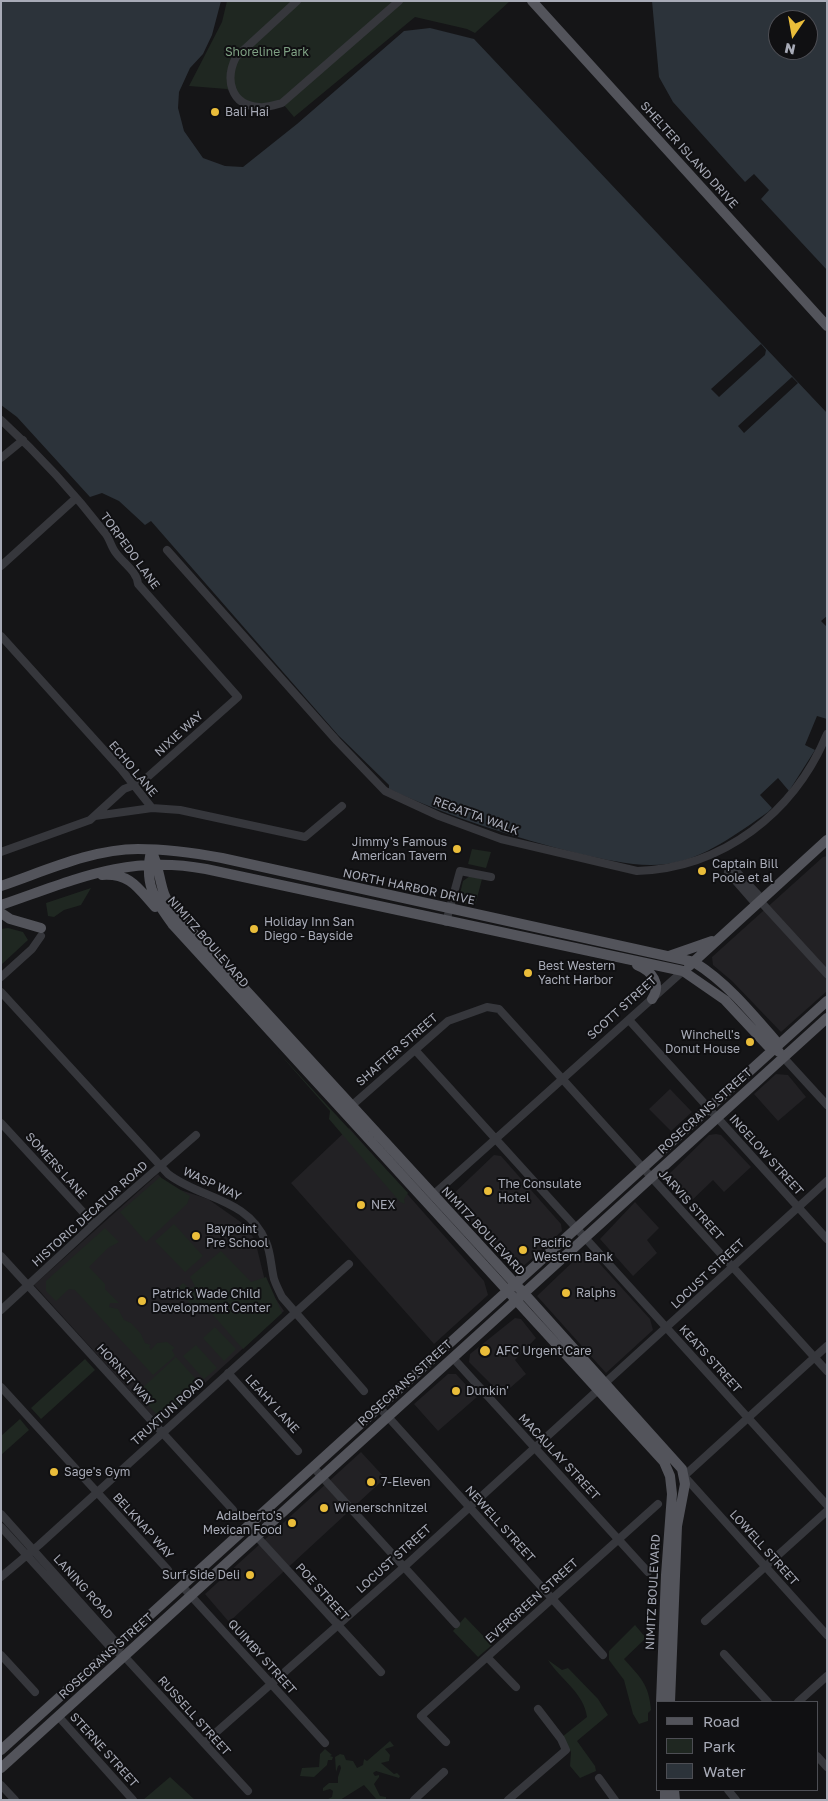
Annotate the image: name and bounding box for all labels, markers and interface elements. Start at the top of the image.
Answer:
north arrow [768,10,818,60]
text: N [783,40,797,59]
park label: Shoreline Park [225,45,309,59]
street label: SHELTER ISLAND DRIVE [637,99,741,211]
place label: Bali Hai [225,105,269,119]
marker: Bali Hai [209,106,221,118]
street label: TORPEDO LANE [97,510,163,592]
street label: NIXIE WAY [152,709,206,759]
street label: ECHO LANE [106,738,160,800]
street label: REGATTA WALK [431,794,521,838]
place label: Jimmy's Famous American Tavern [351,835,447,863]
marker: Jimmy's Famous American Tavern [451,843,463,855]
place label: Captain Bill Poole et al [712,857,778,885]
marker: Captain Bill Poole et al [696,865,708,877]
street label: NORTH HARBOR DRIVE [342,866,476,908]
street label: NIMITZ BOULEVARD [164,893,252,991]
place label: Holiday Inn San Diego - Bayside [264,915,354,943]
marker: Holiday Inn San Diego - Bayside [248,923,260,935]
place label: Best Western Yacht Harbor [538,959,615,987]
marker: Best Western Yacht Harbor [522,967,534,979]
street label: SCOTT STREET [584,973,660,1043]
street label: SHAFTER STREET [353,1011,441,1089]
place label: Winchell's Donut House [665,1028,740,1056]
marker: Winchell's Donut House [744,1036,756,1048]
street label: ROSECRANS STREET [655,1065,755,1157]
street label: INGELOW STREET [726,1112,806,1198]
street label: SOMERS LANE [22,1130,90,1202]
street label: HISTORIC DECATUR ROAD [29,1158,151,1270]
street label: WASP WAY [181,1164,243,1204]
street label: JARVIS STREET [656,1167,726,1243]
place label: The Consulate Hotel [498,1177,581,1205]
street label: NIMITZ BOULEVARD [438,1184,528,1278]
marker: The Consulate Hotel [482,1185,494,1197]
place label: NEX [371,1198,395,1212]
marker: NEX [355,1199,367,1211]
place label: Baypoint Pre School [206,1222,268,1250]
marker: Baypoint Pre School [190,1230,202,1242]
place label: Pacific Western Bank [533,1236,613,1264]
street label: LOCUST STREET [668,1236,748,1312]
marker: Pacific Western Bank [517,1244,529,1256]
place label: Ralphs [576,1286,616,1300]
place label: Patrick Wade Child Development Center [152,1287,270,1315]
marker: Ralphs [560,1287,572,1299]
marker: Patrick Wade Child Development Center [136,1295,148,1307]
street label: KEATS STREET [676,1322,744,1396]
street label: ROSECRANS STREET [355,1337,455,1429]
street label: HORNET WAY [93,1341,157,1409]
marker: AFC Urgent Care [478,1344,492,1358]
place label: AFC Urgent Care [496,1344,591,1358]
street label: LEAHY LANE [242,1372,302,1436]
street label: TRUXTUN ROAD [128,1375,208,1449]
place label: Dunkin' [466,1384,509,1398]
marker: Dunkin' [450,1385,462,1397]
street label: MACAULAY STREET [515,1411,603,1503]
place label: Sage's Gym [64,1465,130,1479]
marker: Sage's Gym [48,1466,60,1478]
place label: 7-Eleven [381,1475,430,1489]
marker: 7-Eleven [365,1476,377,1488]
street label: NEWELL STREET [462,1483,538,1565]
street label: BELKNAP WAY [110,1490,176,1562]
place label: Wienerschnitzel [334,1501,428,1515]
marker: Wienerschnitzel [318,1502,330,1514]
street label: LOWELL STREET [727,1508,801,1588]
place label: Adalberto's Mexican Food [203,1509,282,1537]
marker: Adalberto's Mexican Food [286,1517,298,1529]
street label: LOCUST STREET [354,1522,434,1596]
street label: NIMITZ BOULEVARD [643,1534,663,1650]
street label: LANING ROAD [50,1552,116,1622]
street label: EVERGREEN STREET [483,1556,581,1646]
street label: POE STREET [292,1560,352,1624]
place label: Surf Side Deli [162,1568,240,1582]
marker: Surf Side Deli [244,1569,256,1581]
street label: ROSECRANS STREET [56,1610,156,1702]
street label: QUIMBY STREET [225,1617,299,1697]
street label: RUSSELL STREET [155,1673,233,1759]
legend [656,1701,818,1791]
street label: STERNE STREET [67,1710,141,1790]
text: Road [703,1712,740,1730]
text: Park [703,1737,735,1755]
text: Water [703,1762,746,1780]

